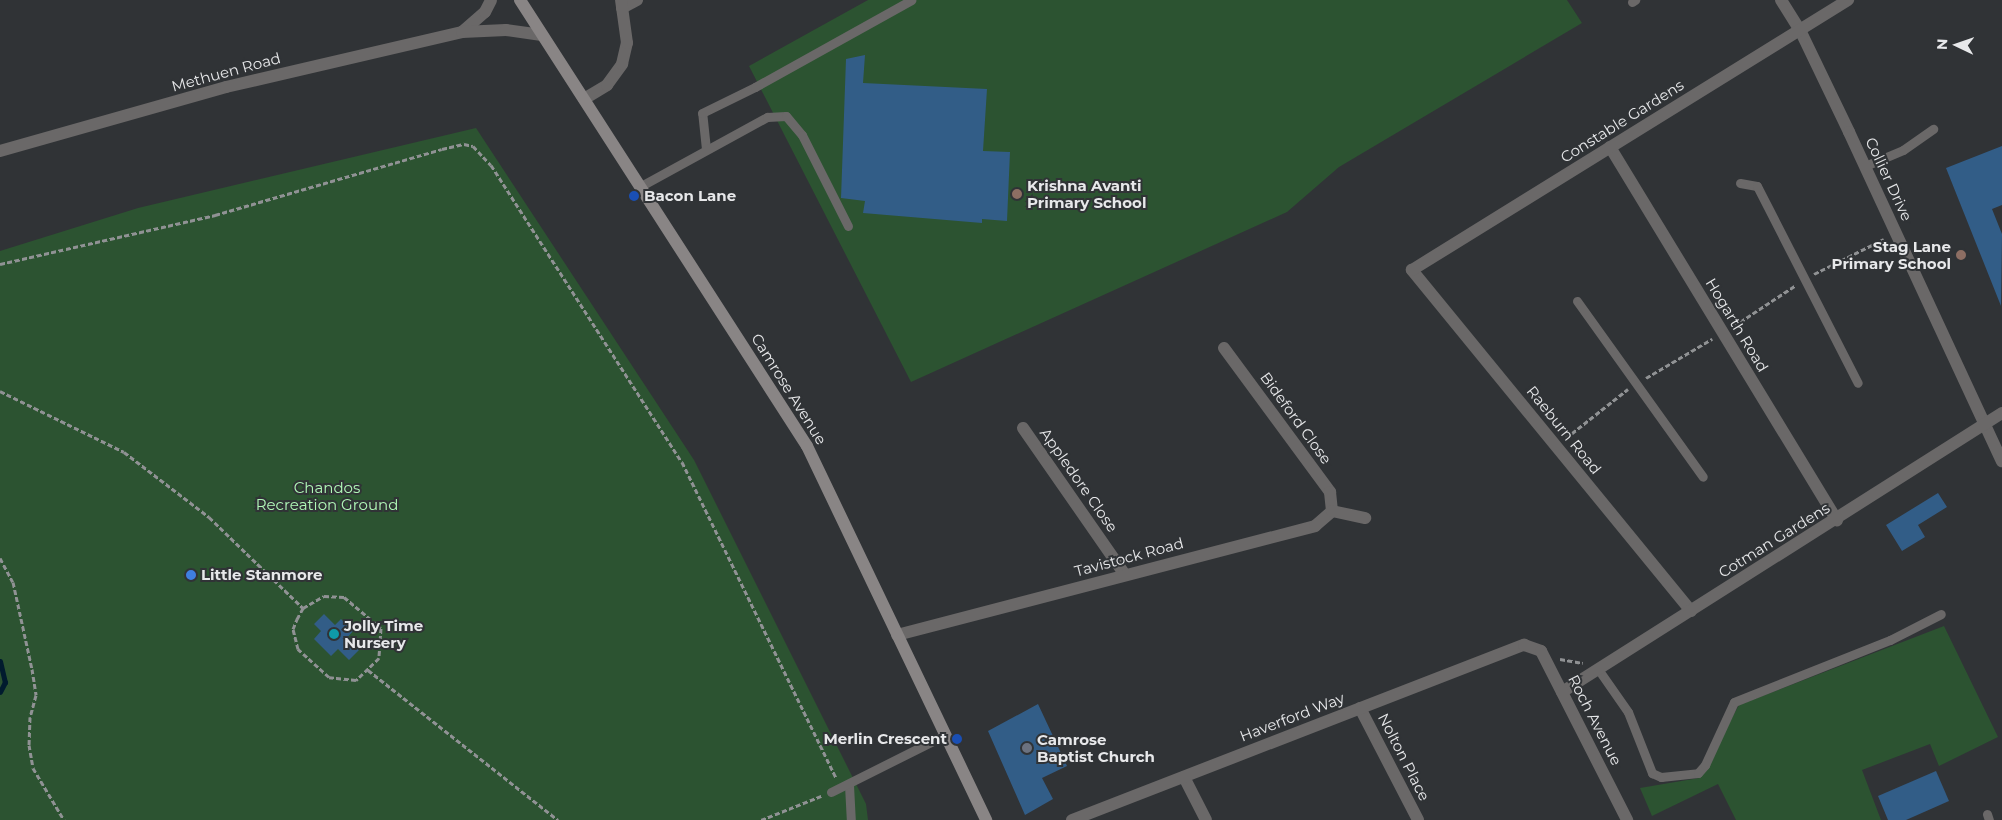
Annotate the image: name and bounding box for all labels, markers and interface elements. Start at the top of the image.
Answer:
north arrow [1932,20,1982,70]
text: N [1933,38,1951,50]
street label: Methuen Road [170,49,282,95]
street label: Constable Gardens [1557,76,1687,166]
street label: Collier Drive [1862,134,1916,224]
place label: Krishna Avanti Primary School [1027,176,1146,211]
place label: Bacon Lane [644,187,736,205]
marker: Krishna Avanti Primary School [1011,188,1023,200]
marker: Bacon Lane [628,190,640,202]
place label: Stag Lane Primary School [1832,237,1951,272]
marker: Stag Lane Primary School [1955,249,1967,261]
street label: Hogarth Road [1702,275,1772,375]
street label: Camrose Avenue [748,330,830,448]
street label: Bideford Close [1257,368,1335,468]
street label: Raeburn Road [1523,382,1605,478]
street label: Appledore Close [1036,424,1122,536]
park label: Chandos Recreation Ground [256,478,398,513]
street label: Cotman Gardens [1715,499,1833,581]
street label: Tavistock Road [1073,534,1185,580]
place label: Little Stanmore [201,566,323,584]
marker: Little Stanmore [185,569,197,581]
place label: Jolly Time Nursery [344,616,423,651]
marker: Jolly Time Nursery [328,628,340,640]
street label: Roch Avenue [1564,672,1626,768]
street label: Haverford Way [1237,689,1347,745]
street label: Nolton Place [1374,710,1434,804]
place label: Merlin Crescent [823,730,947,748]
place label: Camrose Baptist Church [1037,730,1155,765]
marker: Merlin Crescent [951,733,963,745]
marker: Camrose Baptist Church [1021,742,1033,754]

